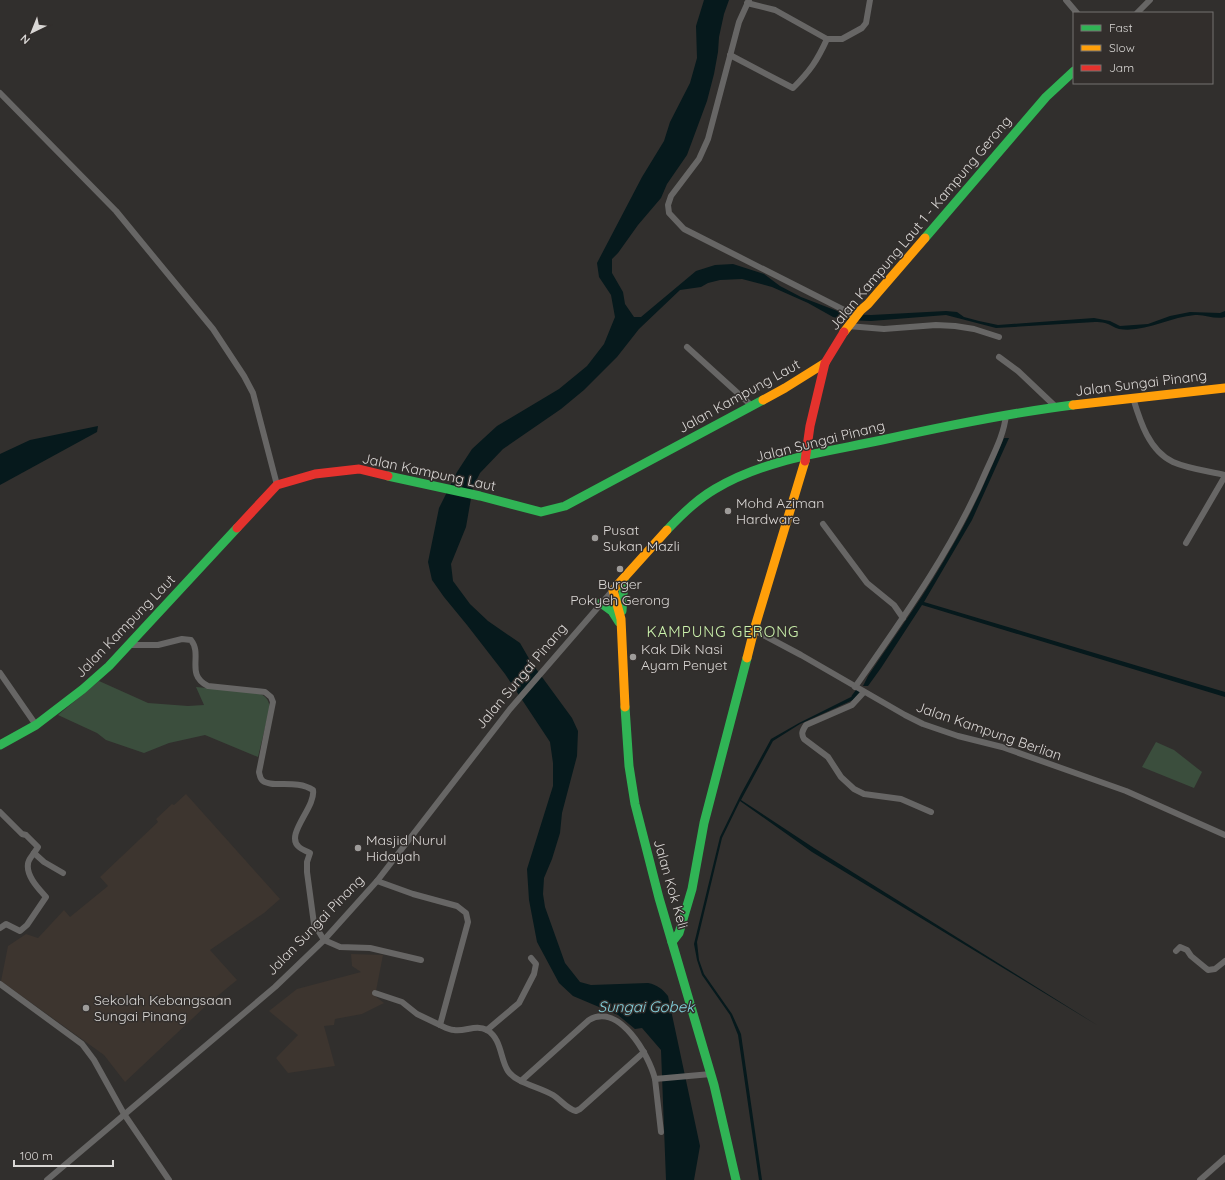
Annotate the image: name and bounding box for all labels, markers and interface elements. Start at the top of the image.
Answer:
north arrow [12,12,52,52]
legend [1073,12,1213,84]
text: Fast [1109,20,1133,35]
text: N [17,31,33,47]
text: Slow [1109,40,1135,55]
text: Jam [1109,60,1134,75]
street label: Jalan Kampung Laut 1 - Kampung Gerong [825,112,1015,334]
street label: Jalan Kampung Laut [675,355,803,437]
street label: Jalan Sungai Pinang [1074,366,1208,400]
street label: Jalan Sungai Pinang [753,416,887,466]
street label: Jalan Kampung Laut [360,449,498,495]
place label: Mohd Aziman Hardware [736,494,824,528]
marker: Mohd Aziman Hardware [723,506,733,516]
place label: Pusat Sukan Mazli [603,521,680,555]
marker: Pusat Sukan Mazli [590,533,600,543]
marker: Burger Pokyeh Gerong [615,564,625,574]
street label: Jalan Kampung Laut [71,571,179,681]
place label: Burger Pokyeh Gerong [570,575,670,609]
street label: Jalan Sungai Pinang [471,619,571,733]
district label: KAMPUNG GERONG [647,622,800,641]
place label: Kak Dik Nasi Ayam Penyet [641,640,728,674]
marker: Kak Dik Nasi Ayam Penyet [628,652,638,662]
street label: Jalan Kampung Berlian [914,698,1064,764]
place label: Masjid Nurul Hidayah [366,831,446,865]
street label: Jalan Kok Keli [650,837,692,931]
marker: Masjid Nurul Hidayah [353,843,363,853]
street label: Jalan Sungai Pinang [262,871,368,979]
place label: Sekolah Kebangsaan Sungai Pinang [94,991,232,1025]
water label: Sungai Gobek [598,997,696,1016]
marker: Sekolah Kebangsaan Sungai Pinang [81,1003,91,1013]
scale bar [14,1142,113,1168]
text: 100 m [20,1148,53,1163]

